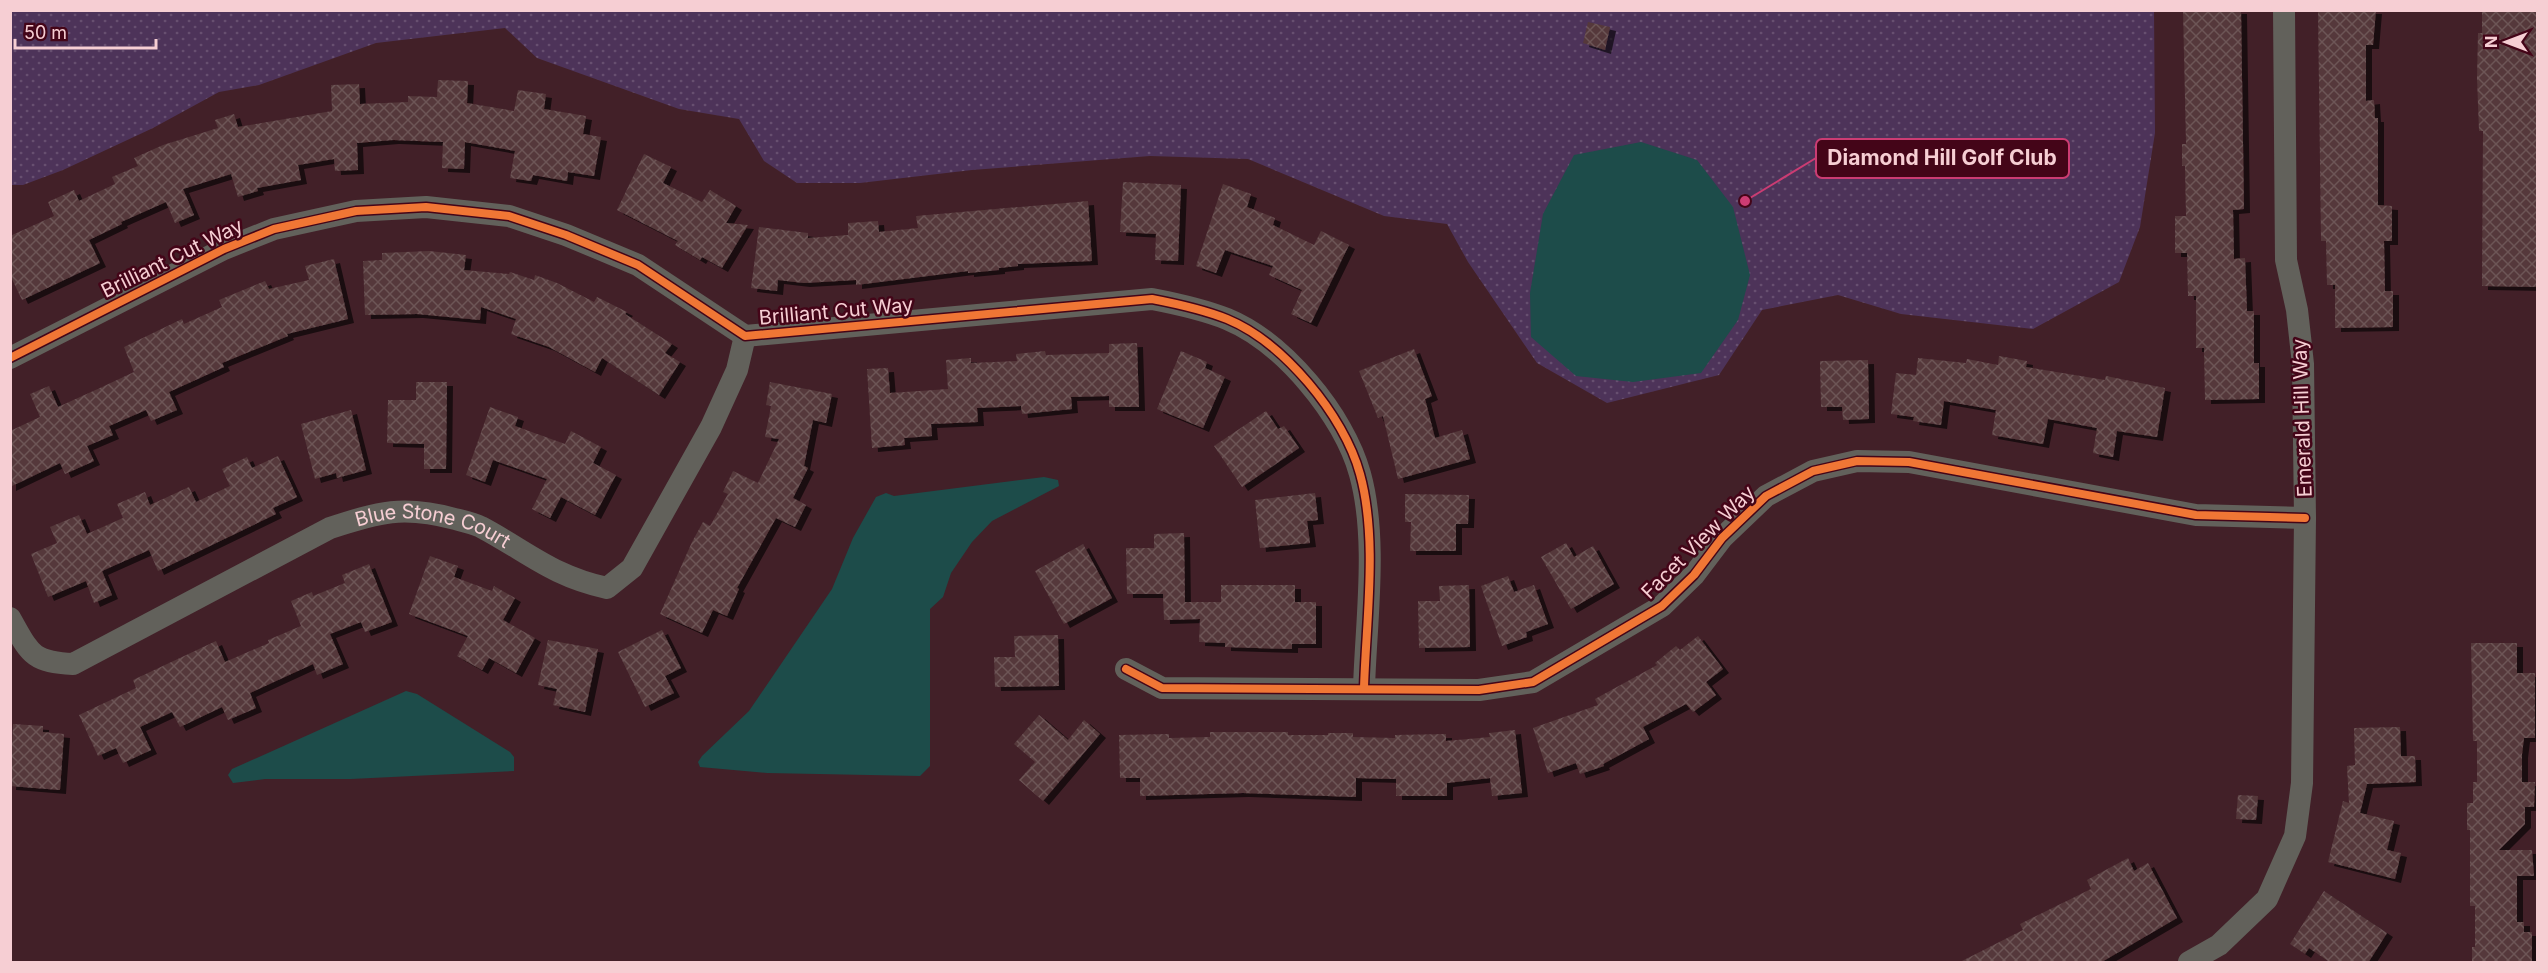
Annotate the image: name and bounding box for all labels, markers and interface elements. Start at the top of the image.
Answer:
scale bar [15,12,156,50]
north arrow [2476,12,2536,72]
text: 50 m [24,22,67,43]
text: N [2481,36,2501,48]
callout: Diamond Hill Golf Club [1816,139,2069,178]
text: Diamond Hill Golf Club [1827,145,2057,170]
street label: Brilliant Cut Way [97,213,247,303]
street label: Brilliant Cut Way [758,292,914,330]
street label: Emerald Hill Way [2287,338,2317,498]
street label: Facet View Way [1636,480,1760,604]
street label: Blue Stone Court [352,499,515,553]

